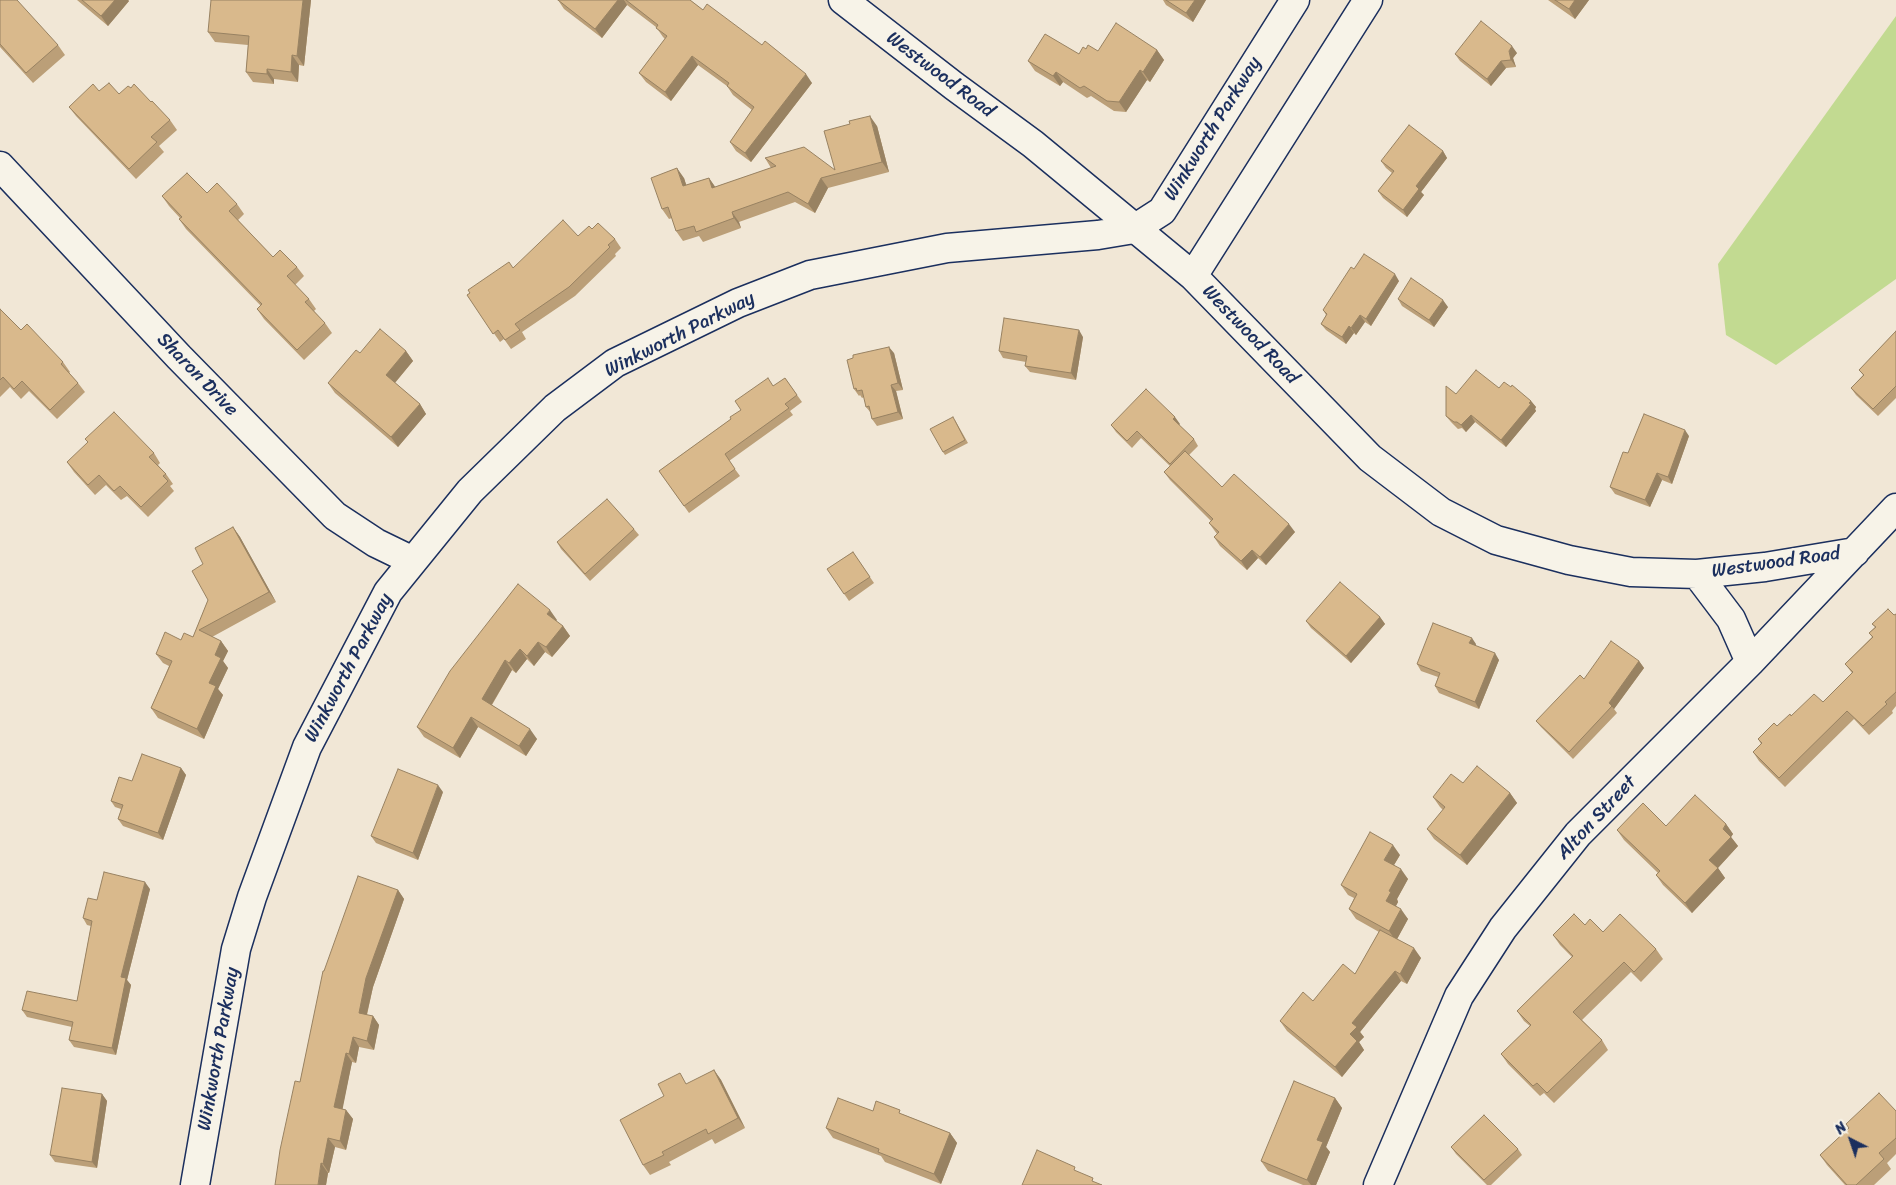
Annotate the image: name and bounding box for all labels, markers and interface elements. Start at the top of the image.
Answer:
street label: Westwood Road [881,27,999,123]
street label: Winkworth Parkway [1159,53,1267,205]
street label: Westwood Road [1197,281,1303,389]
street label: Winkworth Parkway [601,287,759,383]
street label: Sharon Drive [152,329,242,421]
street label: Westwood Road [1710,543,1842,583]
street label: Winkworth Parkway [300,590,398,746]
street label: Alton Street [1552,771,1642,865]
street label: Winkworth Parkway [193,966,245,1132]
north arrow [1826,1115,1876,1165]
text: N [1829,1116,1853,1141]

